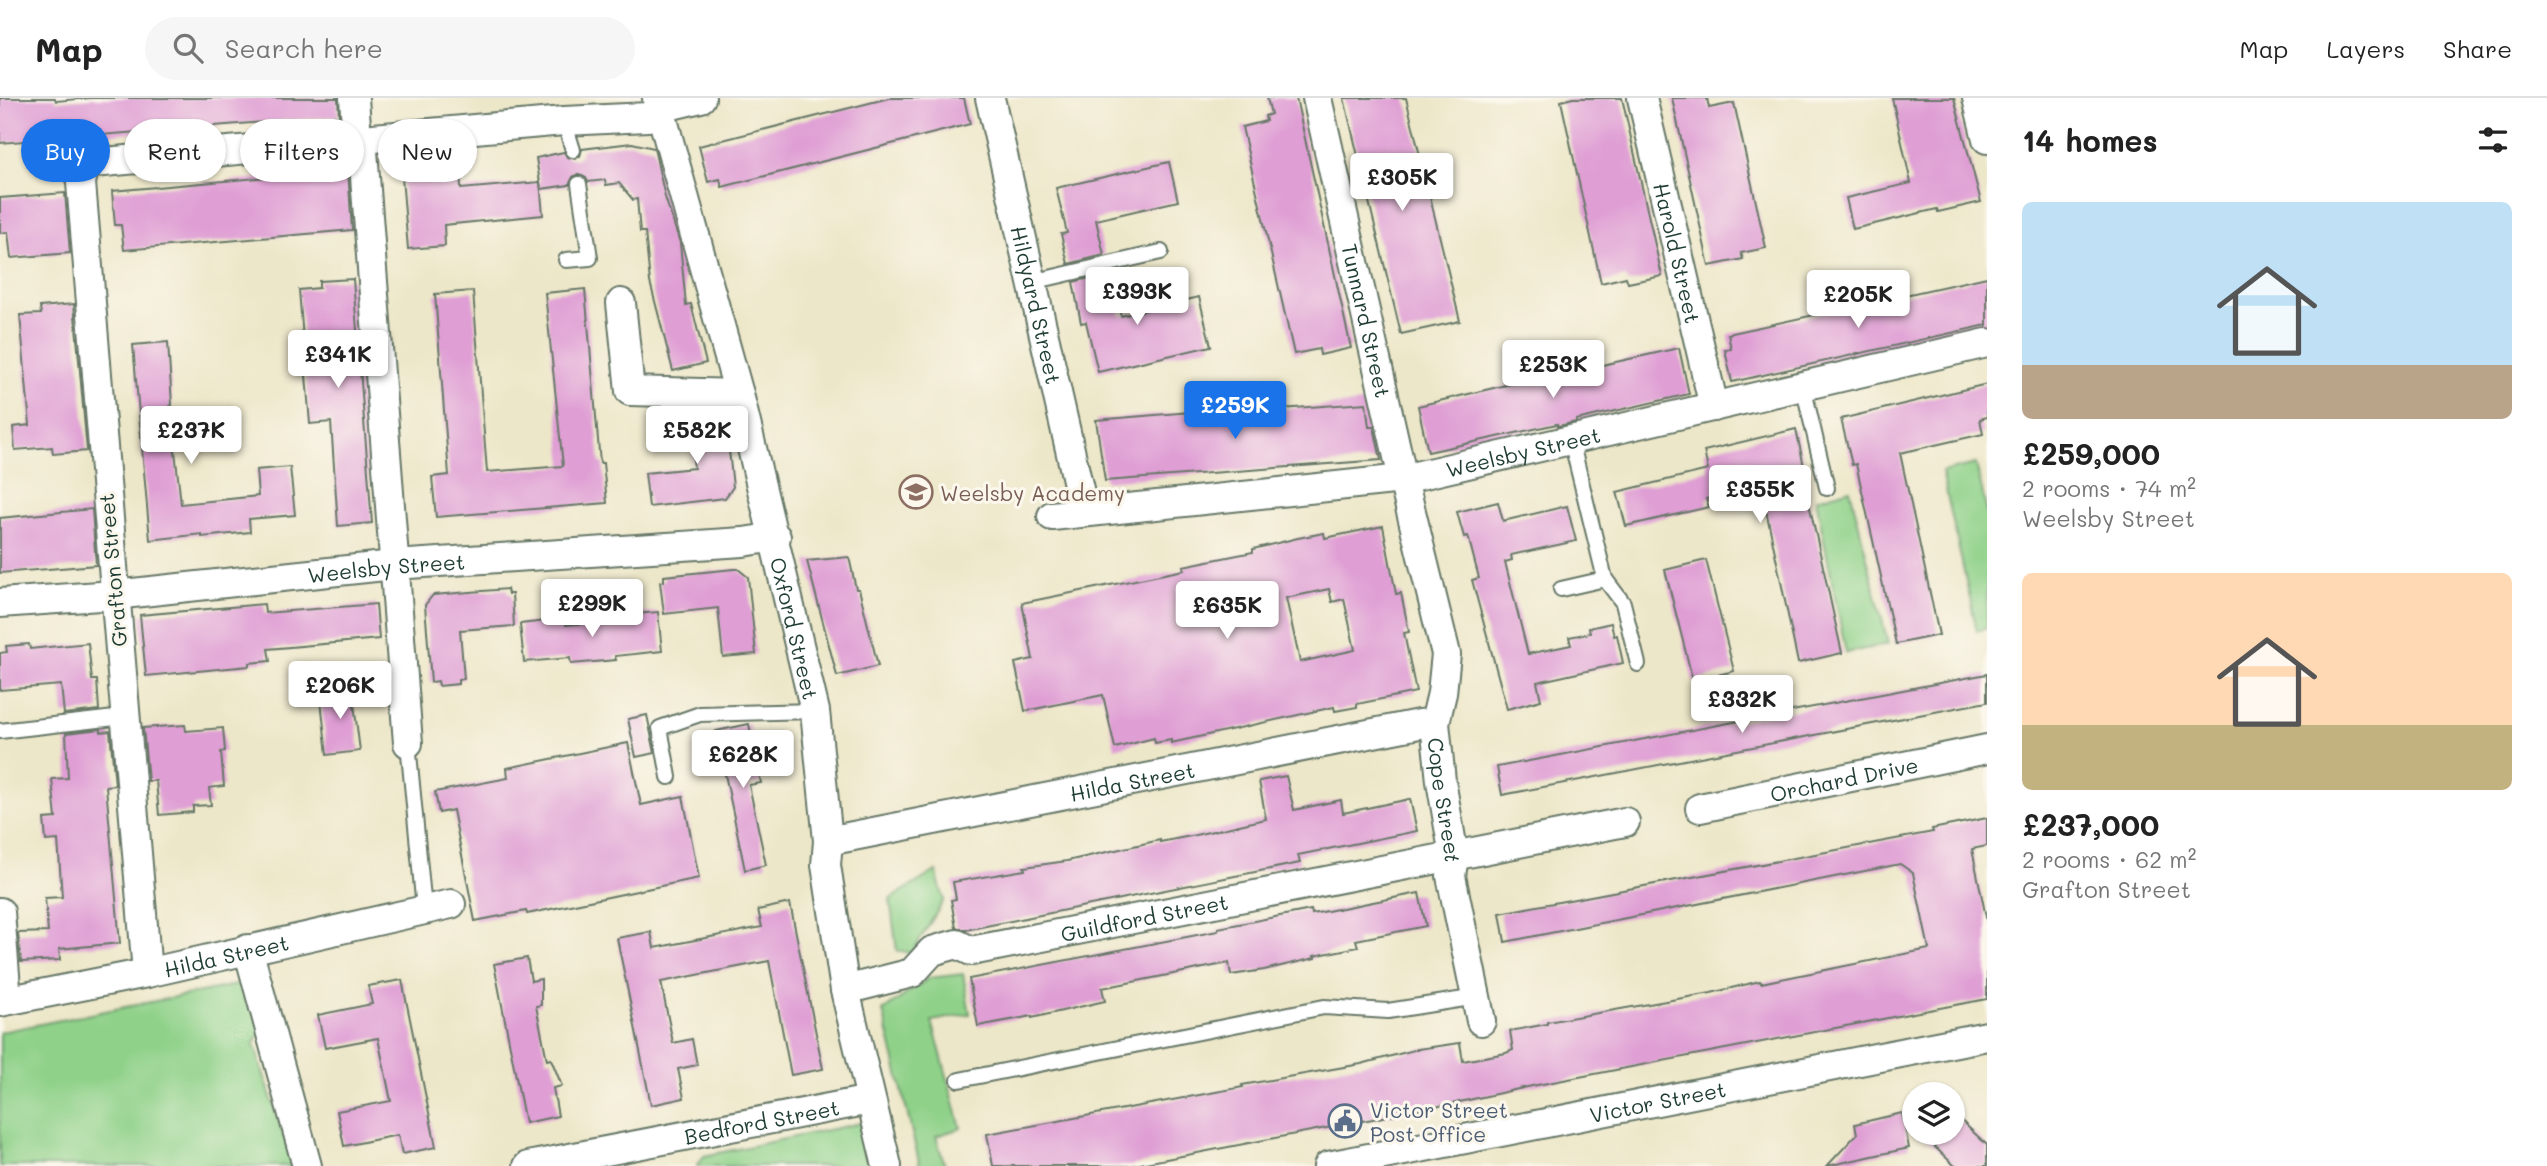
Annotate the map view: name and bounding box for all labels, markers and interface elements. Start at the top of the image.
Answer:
search box [145,17,635,80]
text: Map [35,27,103,70]
icon: search [169,29,207,67]
text: Search here [225,31,383,65]
text: Map [2240,33,2288,64]
text: Layers [2326,33,2405,64]
text: Share [2443,33,2512,64]
chip: Buy [21,119,110,182]
chip: Rent [124,119,226,182]
chip: Filters [240,119,364,182]
chip: New [378,119,477,182]
text: 14 homes [2022,120,2158,160]
icon: filters [2474,121,2512,159]
pin: £305K [1353,153,1451,213]
text: £305K [1366,161,1438,191]
street label: Harold Street [1649,180,1707,326]
street label: Hildyard Street [1006,223,1068,386]
street label: Tunnard Street [1337,241,1398,400]
icon: home [2204,248,2330,374]
pin: £393K [1088,268,1186,327]
pin: £205K [1809,271,1907,330]
text: £393K [1102,275,1172,305]
text: £205K [1823,278,1893,308]
pin: £341K [289,330,387,390]
text: £341K [304,338,372,368]
pin: £253K [1504,341,1602,400]
text: £253K [1518,348,1588,378]
pin: £259K [1186,382,1284,441]
text: £259K [1200,389,1270,419]
pin: £237K [142,406,240,466]
pin: £582K [648,406,746,466]
text: £237K [157,414,225,444]
text: £582K [662,414,732,444]
street label: Weelsby Street [1443,420,1603,482]
text: £259,000 [2022,433,2160,473]
pin: £355K [1711,466,1809,525]
school or university icon: Weelsby Academy [897,473,935,511]
text: £355K [1725,473,1795,503]
text: 2 rooms · 74 m² [2022,473,2196,503]
place label: Weelsby Academy [940,479,1125,506]
street label: Grafton Street [92,492,132,648]
text: Weelsby Street [2022,503,2195,533]
street label: Weelsby Street [306,547,466,588]
street label: Oxford Street [765,554,825,702]
pin: £299K [543,580,641,639]
pin: £635K [1178,582,1276,641]
text: £299K [557,587,627,617]
text: £635K [1192,589,1262,619]
icon: home [2204,619,2330,745]
pin: £206K [291,662,389,721]
text: £206K [304,669,376,699]
pin: £332K [1693,676,1791,735]
text: £332K [1707,683,1777,713]
pin: £628K [694,730,792,790]
street label: Cope Street [1423,736,1468,865]
text: £628K [708,738,778,768]
street label: Orchard Drive [1767,750,1920,807]
street label: Hilda Street [1067,755,1197,806]
text: £237,000 [2022,804,2159,844]
text: 2 rooms · 62 m² [2022,844,2196,874]
text: Grafton Street [2022,874,2191,904]
street label: Guildford Street [1058,887,1230,947]
street label: Hilda Street [161,928,291,982]
street label: Victor Street [1587,1074,1728,1128]
map controls [1902,1082,1965,1145]
button: layers [1902,1082,1965,1145]
street label: Bedford Street [682,1093,842,1149]
place label: Victor Street Post Office [1370,1096,1508,1147]
public building icon: Victor Street Post Office [1326,1102,1364,1140]

